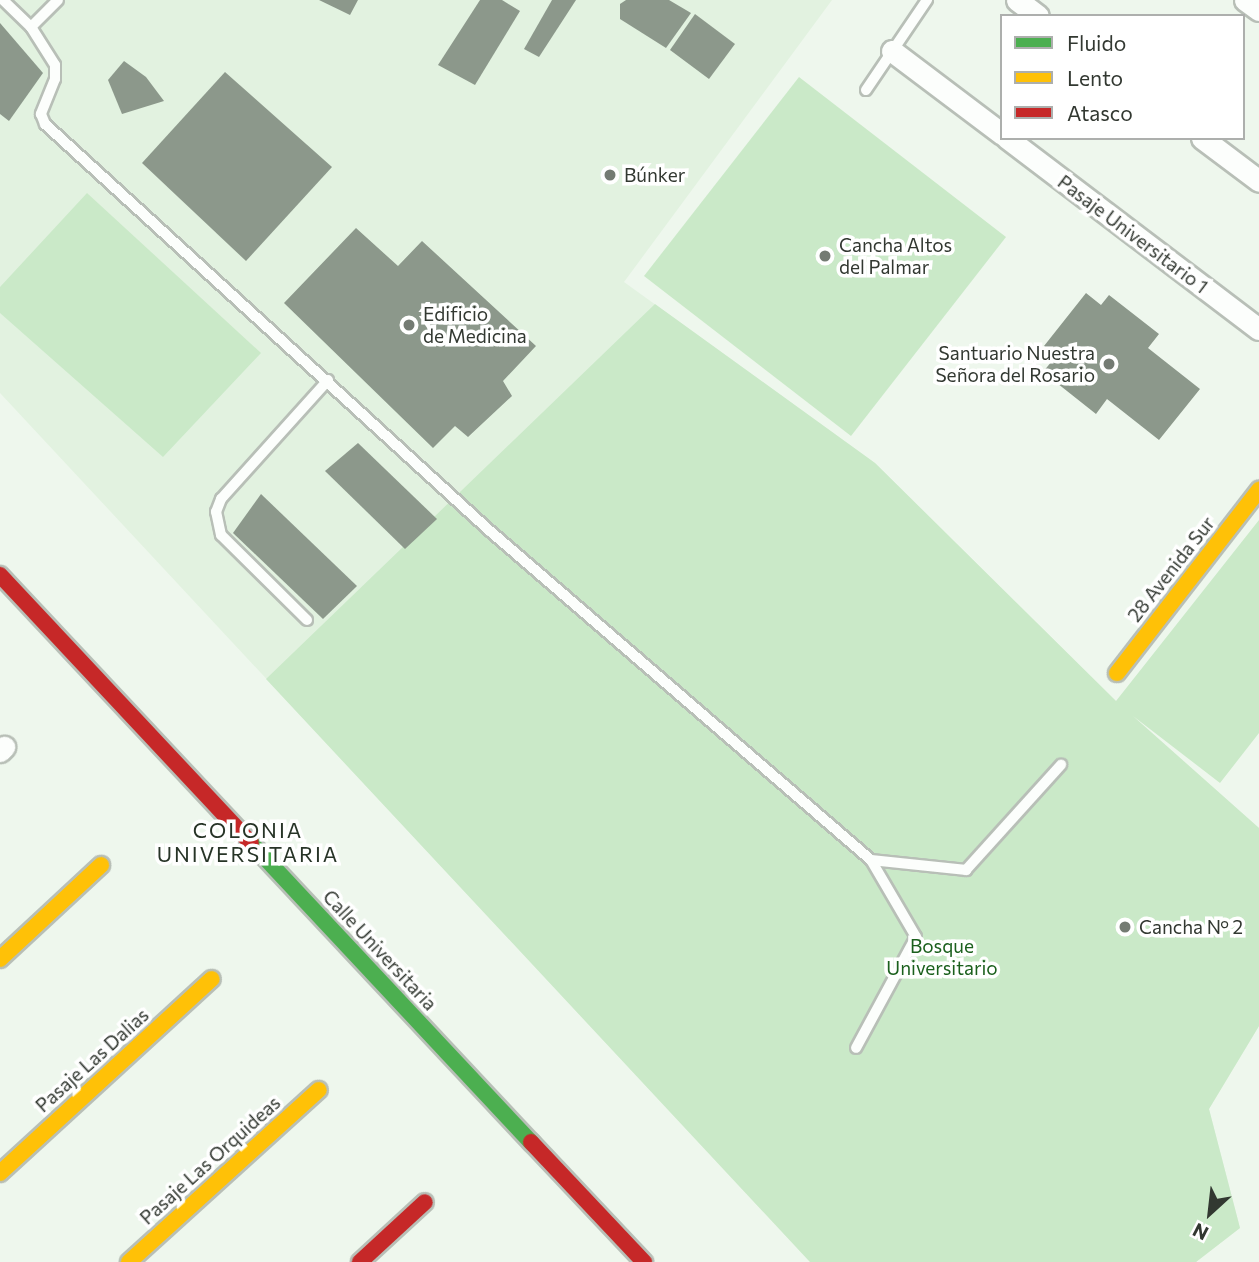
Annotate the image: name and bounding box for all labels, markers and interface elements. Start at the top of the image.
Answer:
legend [1000,14,1245,140]
text: Fluido [1067,30,1126,55]
text: Lento [1067,65,1123,90]
text: Atasco [1067,100,1133,125]
place label: Búnker [624,164,685,186]
marker: Búnker [602,167,618,183]
street label: Pasaje Universitario 1 [1053,170,1213,298]
place label: Cancha Altos del Palmar [839,234,952,278]
marker: Cancha Altos del Palmar [817,248,833,264]
place label: Edificio de Medicina [423,303,527,347]
marker: Edificio de Medicina [401,317,417,333]
place label: Santuario Nuestra Señora del Rosario [935,342,1095,386]
marker: Santuario Nuestra Señora del Rosario [1101,356,1117,372]
street label: 28 Avenida Sur [1123,512,1219,626]
district label: COLONIA UNIVERSITARIA [158,817,338,867]
street label: Calle Universitaria [318,885,442,1015]
place label: Cancha Nº 2 [1139,916,1243,938]
marker: Cancha Nº 2 [1117,919,1133,935]
park label: Bosque Universitario [886,935,998,979]
street label: Pasaje Las Dalias [31,1003,153,1117]
street label: Pasaje Las Orquideas [135,1091,285,1229]
north arrow [1175,1178,1245,1248]
text: N [1189,1219,1212,1246]

